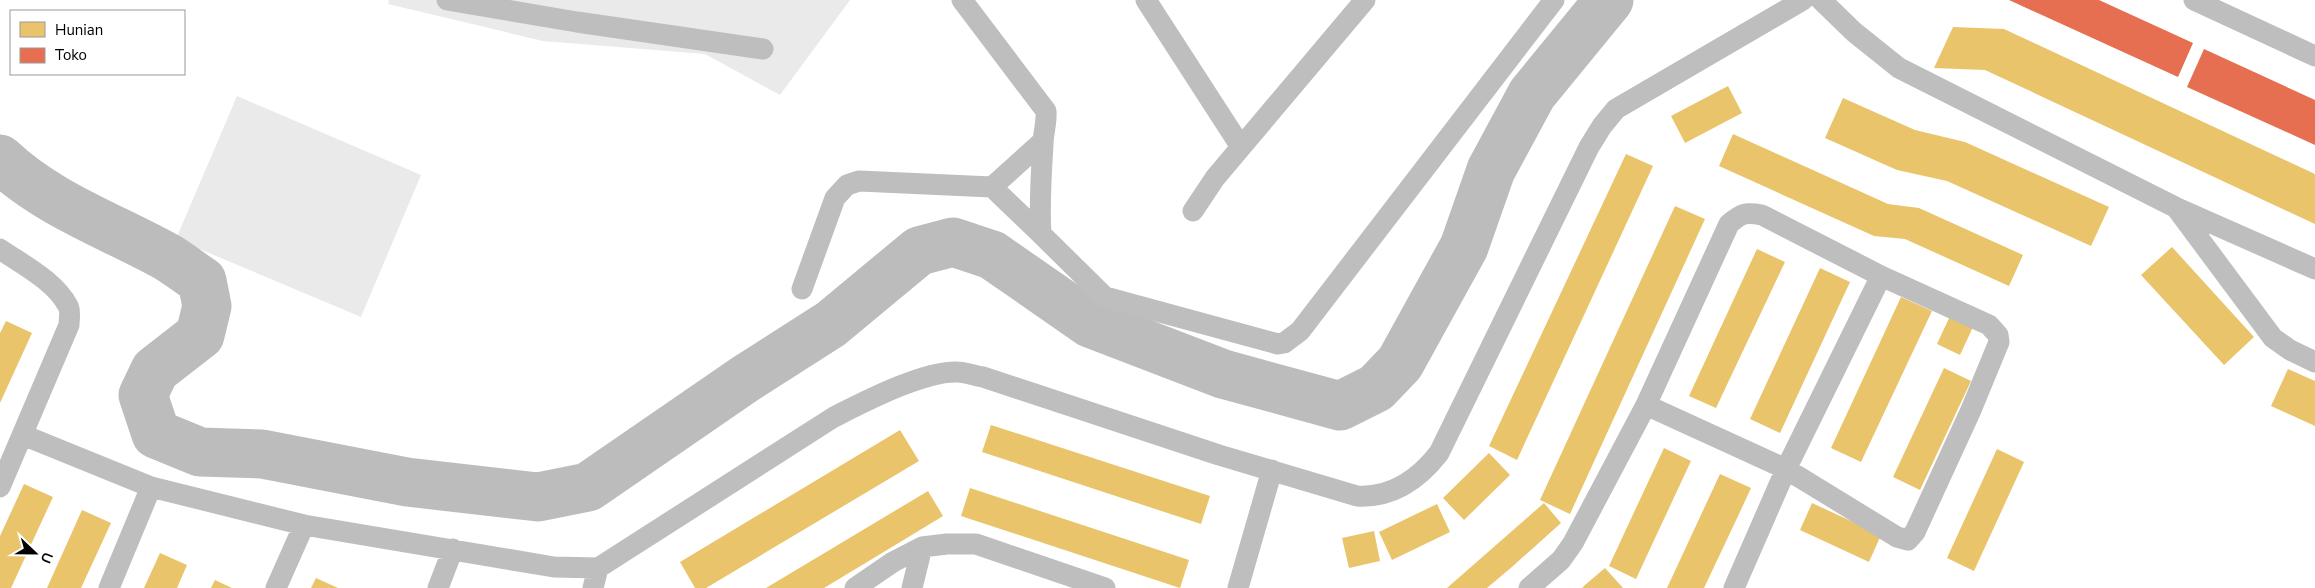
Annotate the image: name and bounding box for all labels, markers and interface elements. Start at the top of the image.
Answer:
legend [10,10,185,75]
text: Hunian [55,20,103,40]
text: Toko [55,45,87,65]
north arrow [10,528,60,578]
text: U [36,549,57,566]

